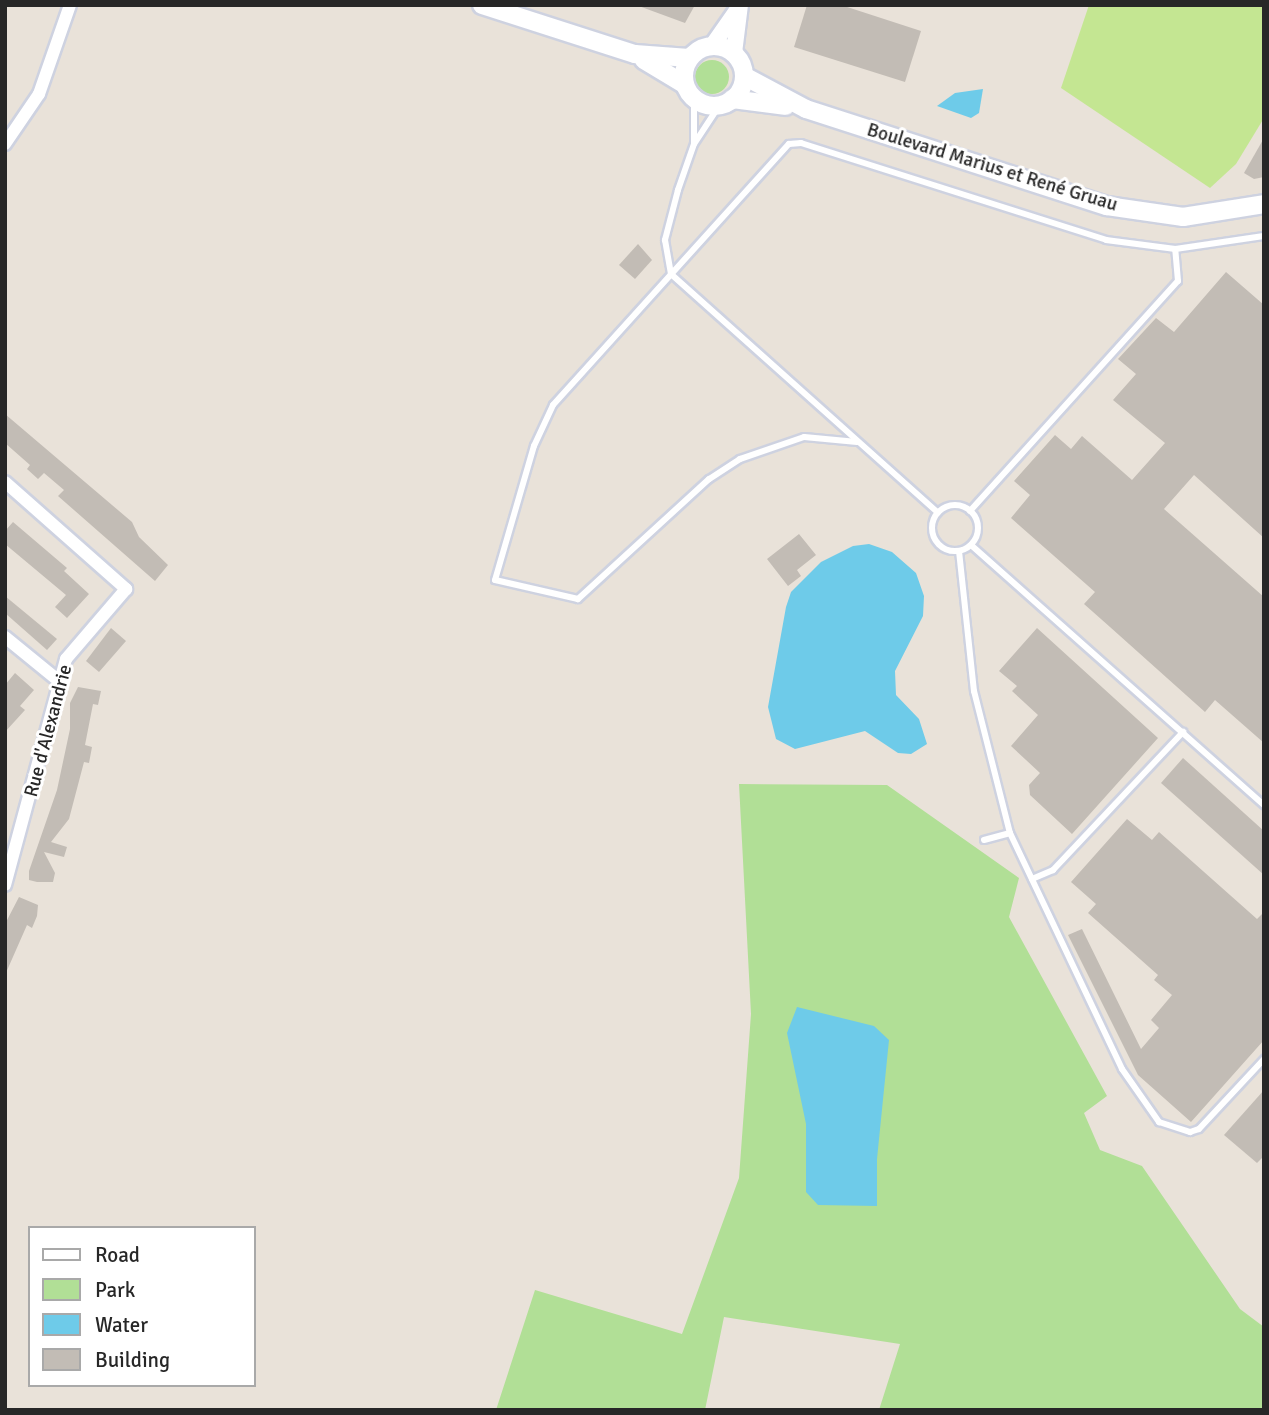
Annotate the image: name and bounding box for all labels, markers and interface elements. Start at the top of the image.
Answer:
street label: Boulevard Marius et René Gruau [864,119,1120,217]
street label: Rue d'Alexandrie [20,662,78,800]
legend [28,1226,256,1387]
text: Road [95,1242,140,1268]
text: Park [95,1277,135,1303]
text: Water [95,1312,148,1338]
text: Building [95,1347,170,1373]

